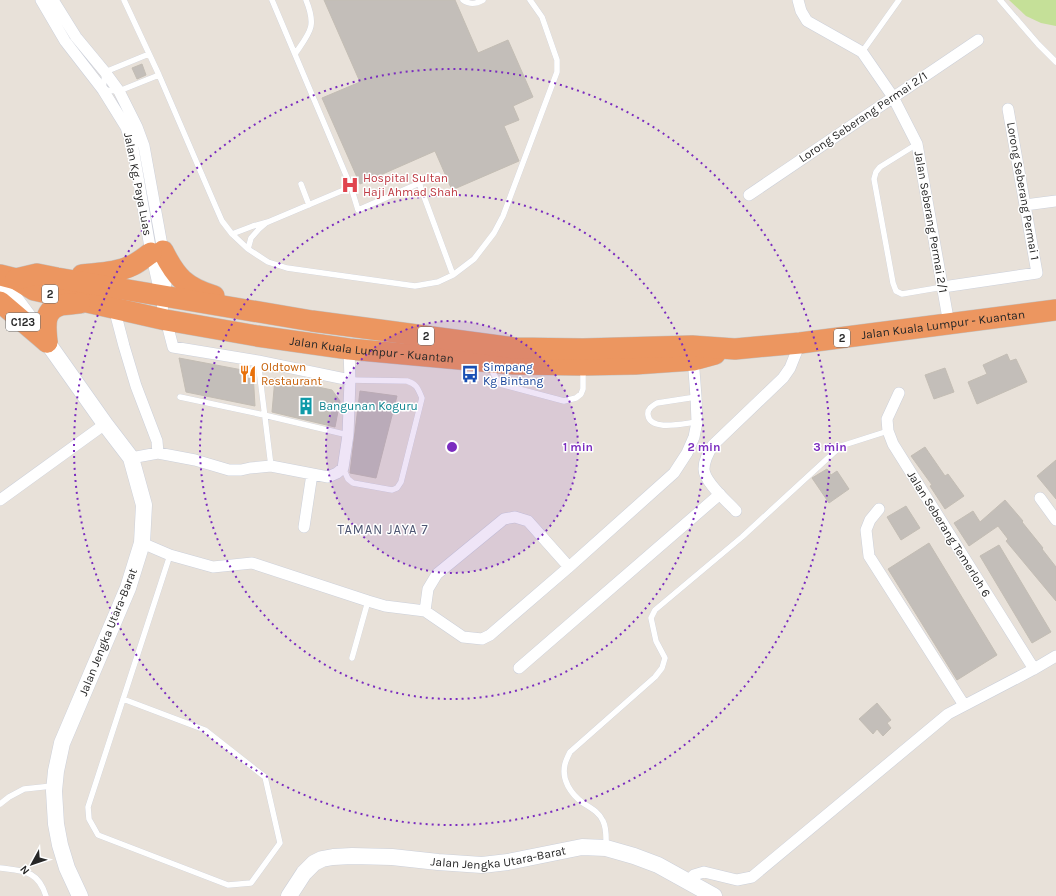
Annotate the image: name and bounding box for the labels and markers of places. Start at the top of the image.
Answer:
place label: Hospital Sultan Haji Ahmad Shah [363,171,458,199]
hospital icon: Hospital Sultan Haji Ahmad Shah [340,175,360,195]
place label: Oldtown Restaurant [261,360,322,388]
place label: Simpang Kg Bintang [483,360,544,388]
restaurant icon: Oldtown Restaurant [238,364,258,384]
bus stop icon: Simpang Kg Bintang [460,364,480,384]
building icon: Bangunan Koguru [296,396,316,416]
place label: Bangunan Koguru [319,399,418,413]
centre of rings [445,440,459,454]

